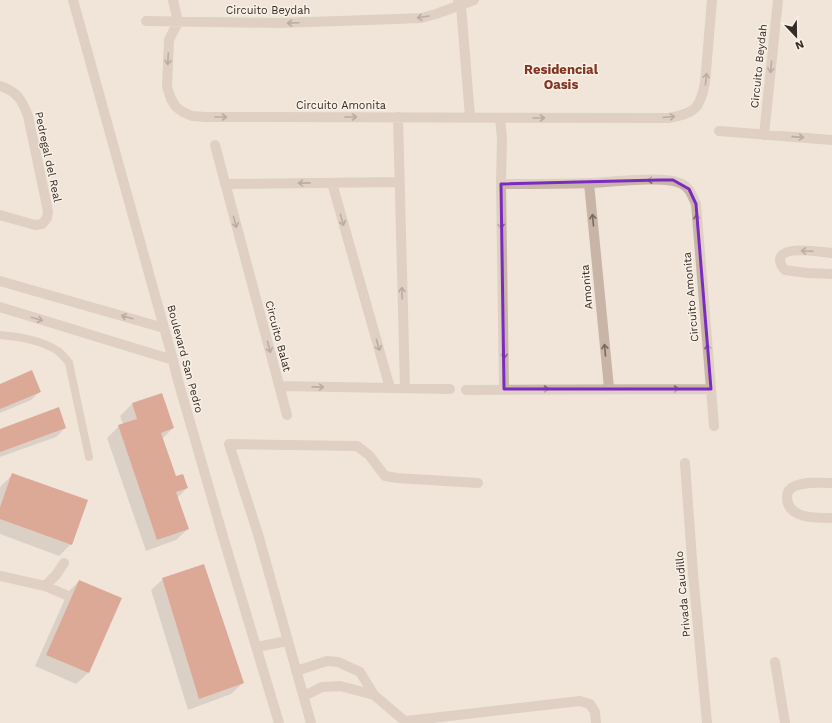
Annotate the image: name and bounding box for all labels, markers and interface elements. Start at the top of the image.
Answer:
street label: Circuito Beydah [226,4,310,17]
one-way arrow [417,13,430,21]
north arrow [776,16,816,56]
one-way arrow [287,19,300,26]
street label: Circuito Beydah [748,23,770,109]
text: N [793,37,806,52]
one-way arrow [164,52,172,65]
one-way arrow [767,60,775,73]
district label: Residencial Oasis [524,62,599,92]
one-way arrow [702,73,709,86]
street label: Circuito Amonita [296,99,386,112]
street label: Pedregal del Real [32,110,64,204]
one-way arrow [214,113,227,121]
one-way arrow [344,113,357,121]
one-way arrow [532,114,545,122]
one-way arrow [662,114,675,121]
one-way arrow [791,134,804,141]
one-way arrow [647,176,660,184]
one-way arrow [298,179,311,187]
one-way arrow [339,214,347,227]
one-way arrow [589,214,597,227]
one-way arrow [693,214,700,227]
one-way arrow [232,215,239,228]
one-way arrow [498,216,505,229]
one-way arrow [801,247,814,255]
street label: Circuito Amonita [681,252,701,342]
street label: Amonita [579,264,595,310]
one-way arrow [399,287,406,300]
street label: Circuito Balat [262,299,294,373]
street label: Boulevard San Pedro [164,304,206,414]
one-way arrow [120,313,133,320]
one-way arrow [31,316,44,323]
one-way arrow [375,339,382,352]
one-way arrow [266,341,273,354]
one-way arrow [602,344,609,357]
one-way arrow [704,344,711,357]
one-way arrow [500,346,508,359]
one-way arrow [311,383,324,390]
one-way arrow [536,385,549,393]
one-way arrow [666,385,679,393]
street label: Privada Caudillo [673,550,693,638]

